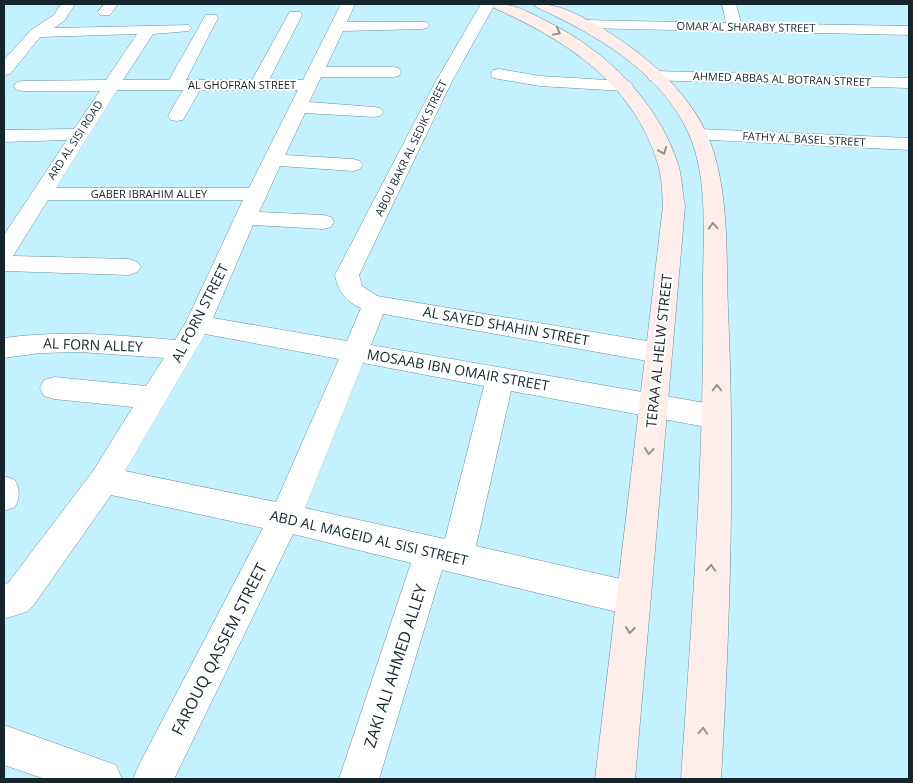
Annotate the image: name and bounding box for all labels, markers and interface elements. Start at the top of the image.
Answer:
street label: OMAR AL SHARABY STREET [677,18,815,35]
one-way arrow [552,26,561,36]
street label: AHMED ABBAS AL BOTRAN STREET [693,68,871,89]
street label: AL GHOFRAN STREET [188,77,296,92]
street label: ABOU BAKR AL SEDIK STREET [371,77,450,218]
street label: ARD AL SISI ROAD [43,97,106,182]
street label: FATHY AL BASEL STREET [742,128,866,149]
one-way arrow [656,146,667,155]
street label: GABER IBRAHIM ALLEY [91,186,208,201]
one-way arrow [708,222,718,230]
street label: AL FORN STREET [167,260,233,365]
street label: TERAA AL HELW STREET [641,273,676,429]
street label: AL SAYED SHAHIN STREET [422,302,591,350]
street label: AL FORN ALLEY [43,333,143,356]
street label: MOSAAB IBN OMAIR STREET [366,344,551,395]
one-way arrow [712,384,722,392]
one-way arrow [644,447,655,455]
street label: ABD AL MAGEID AL SISI STREET [268,505,470,570]
street label: FAROUQ QASSEM STREET [166,559,272,739]
one-way arrow [705,564,716,572]
street label: ZAKI ALI AHMED ALLEY [358,582,432,750]
one-way arrow [625,626,636,634]
one-way arrow [698,726,709,734]

